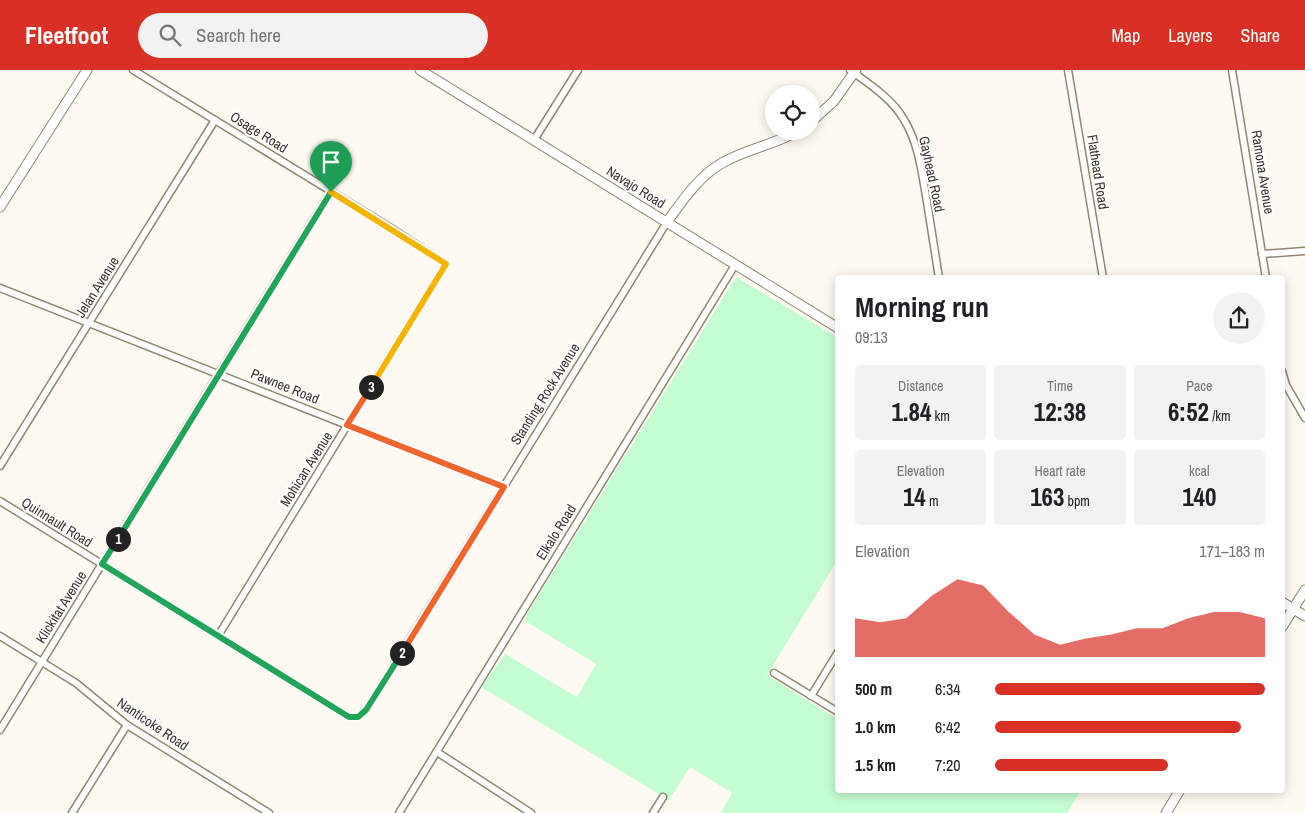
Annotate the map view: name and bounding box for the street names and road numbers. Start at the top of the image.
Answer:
street label: Osage Road [227,107,291,157]
street label: Ramona Avenue [1247,129,1279,215]
street label: Flathead Road [1083,133,1113,211]
street label: Gayhead Road [915,134,949,214]
street label: Navajo Road [603,162,669,212]
street label: Jelan Avenue [71,253,123,321]
street label: Standing Rock Avenue [506,340,584,448]
street label: Pawnee Road [248,364,322,408]
street label: Mohican Avenue [276,428,336,510]
street label: Quinnault Road [18,493,96,551]
street label: Elkalo Road [532,501,580,563]
street label: Klickitat Avenue [32,567,90,647]
street label: Nanticoke Road [114,694,192,754]

